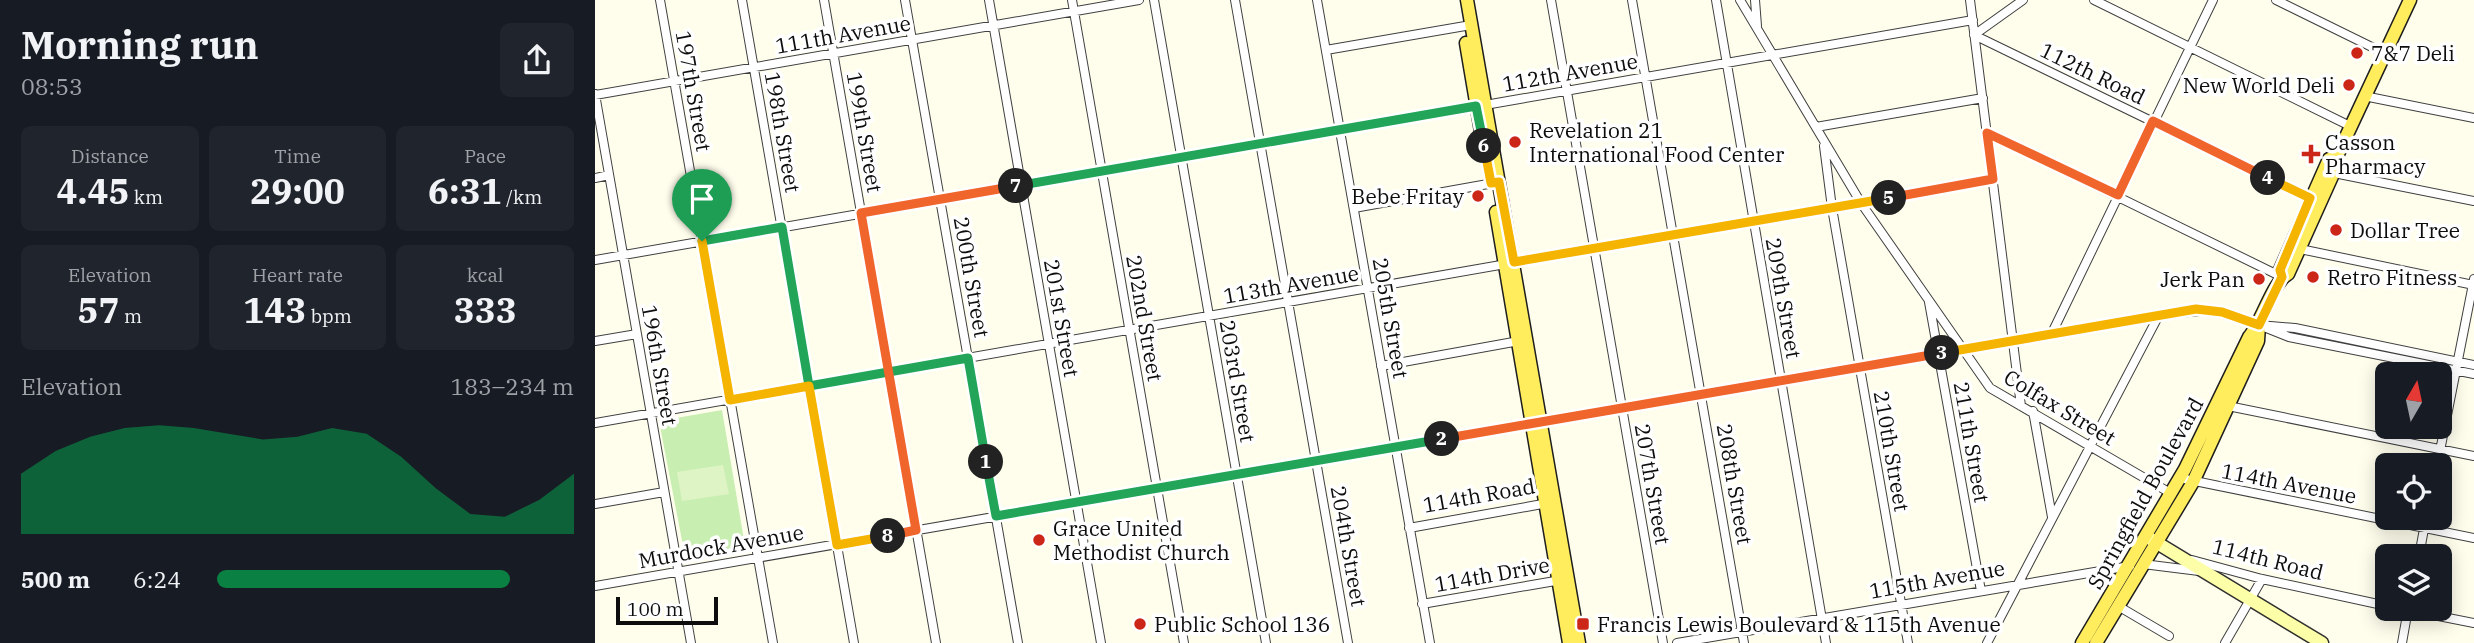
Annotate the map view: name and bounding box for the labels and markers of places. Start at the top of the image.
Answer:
place label: 7&7 Deli [2371,39,2455,67]
marker: 7&7 Deli [2349,45,2365,61]
place label: New World Deli [2183,71,2335,99]
marker: New World Deli [2341,77,2357,93]
place label: Revelation 21 International Food Center [1529,116,1785,168]
pin: 6 [1467,128,1501,164]
place label: Casson Pharmacy [2325,128,2426,180]
marker: Revelation 21 International Food Center [1507,134,1523,150]
marker: Casson Pharmacy [2303,146,2319,162]
pin: 4 [2251,160,2285,196]
pin: 7 [999,168,1033,204]
pin [672,169,732,241]
pin: 5 [1871,180,1907,216]
place label: Bebe Fritay [1351,182,1465,210]
marker: Bebe Fritay [1470,188,1486,204]
place label: Dollar Tree [2350,216,2460,244]
marker: Dollar Tree [2328,222,2344,238]
place label: Retro Fitness [2327,263,2457,291]
place label: Jerk Pan [2160,265,2245,293]
marker: Retro Fitness [2305,269,2321,285]
marker: Jerk Pan [2251,271,2267,287]
pin: 3 [1925,336,1959,370]
pin: 2 [1425,422,1459,457]
pin: 1 [969,444,1003,480]
place label: Grace United Methodist Church [1053,514,1230,566]
pin: 8 [871,518,905,554]
marker: Grace United Methodist Church [1031,532,1047,548]
place label: Public School 136 [1154,610,1330,638]
place label: Francis Lewis Boulevard & 115th Avenue [1597,610,2001,638]
marker: Public School 136 [1132,616,1148,632]
marker: Francis Lewis Boulevard & 115th Avenue [1575,616,1591,632]

